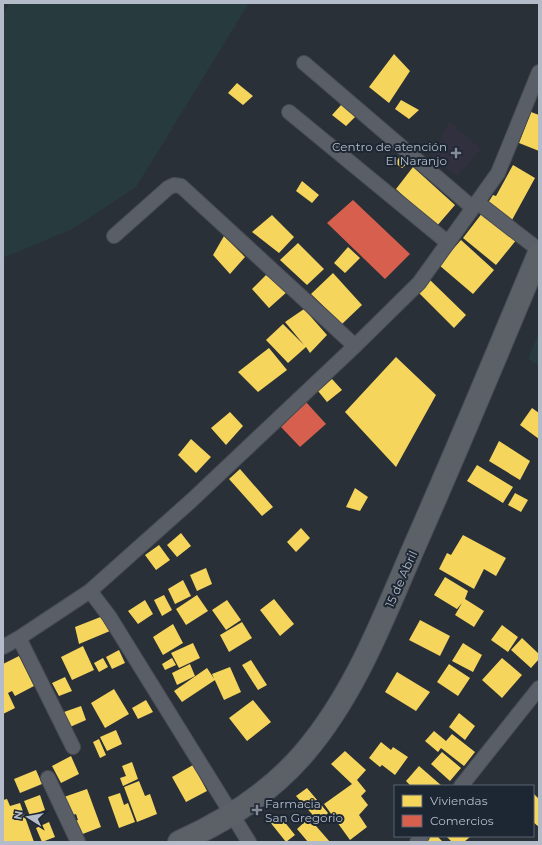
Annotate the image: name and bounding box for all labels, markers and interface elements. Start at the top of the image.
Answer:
place label: Centro de atención El Naranjo [332,139,447,168]
marker: Centro de atención El Naranjo [450,147,462,159]
street label: 15 de Abril [382,548,420,610]
legend [394,785,534,837]
text: Viviendas [430,793,488,808]
place label: Farmacia San Gregorio [265,796,343,825]
north arrow [8,797,48,837]
marker: Farmacia San Gregorio [252,805,262,815]
text: N [10,809,26,821]
text: Comercios [430,813,494,828]

